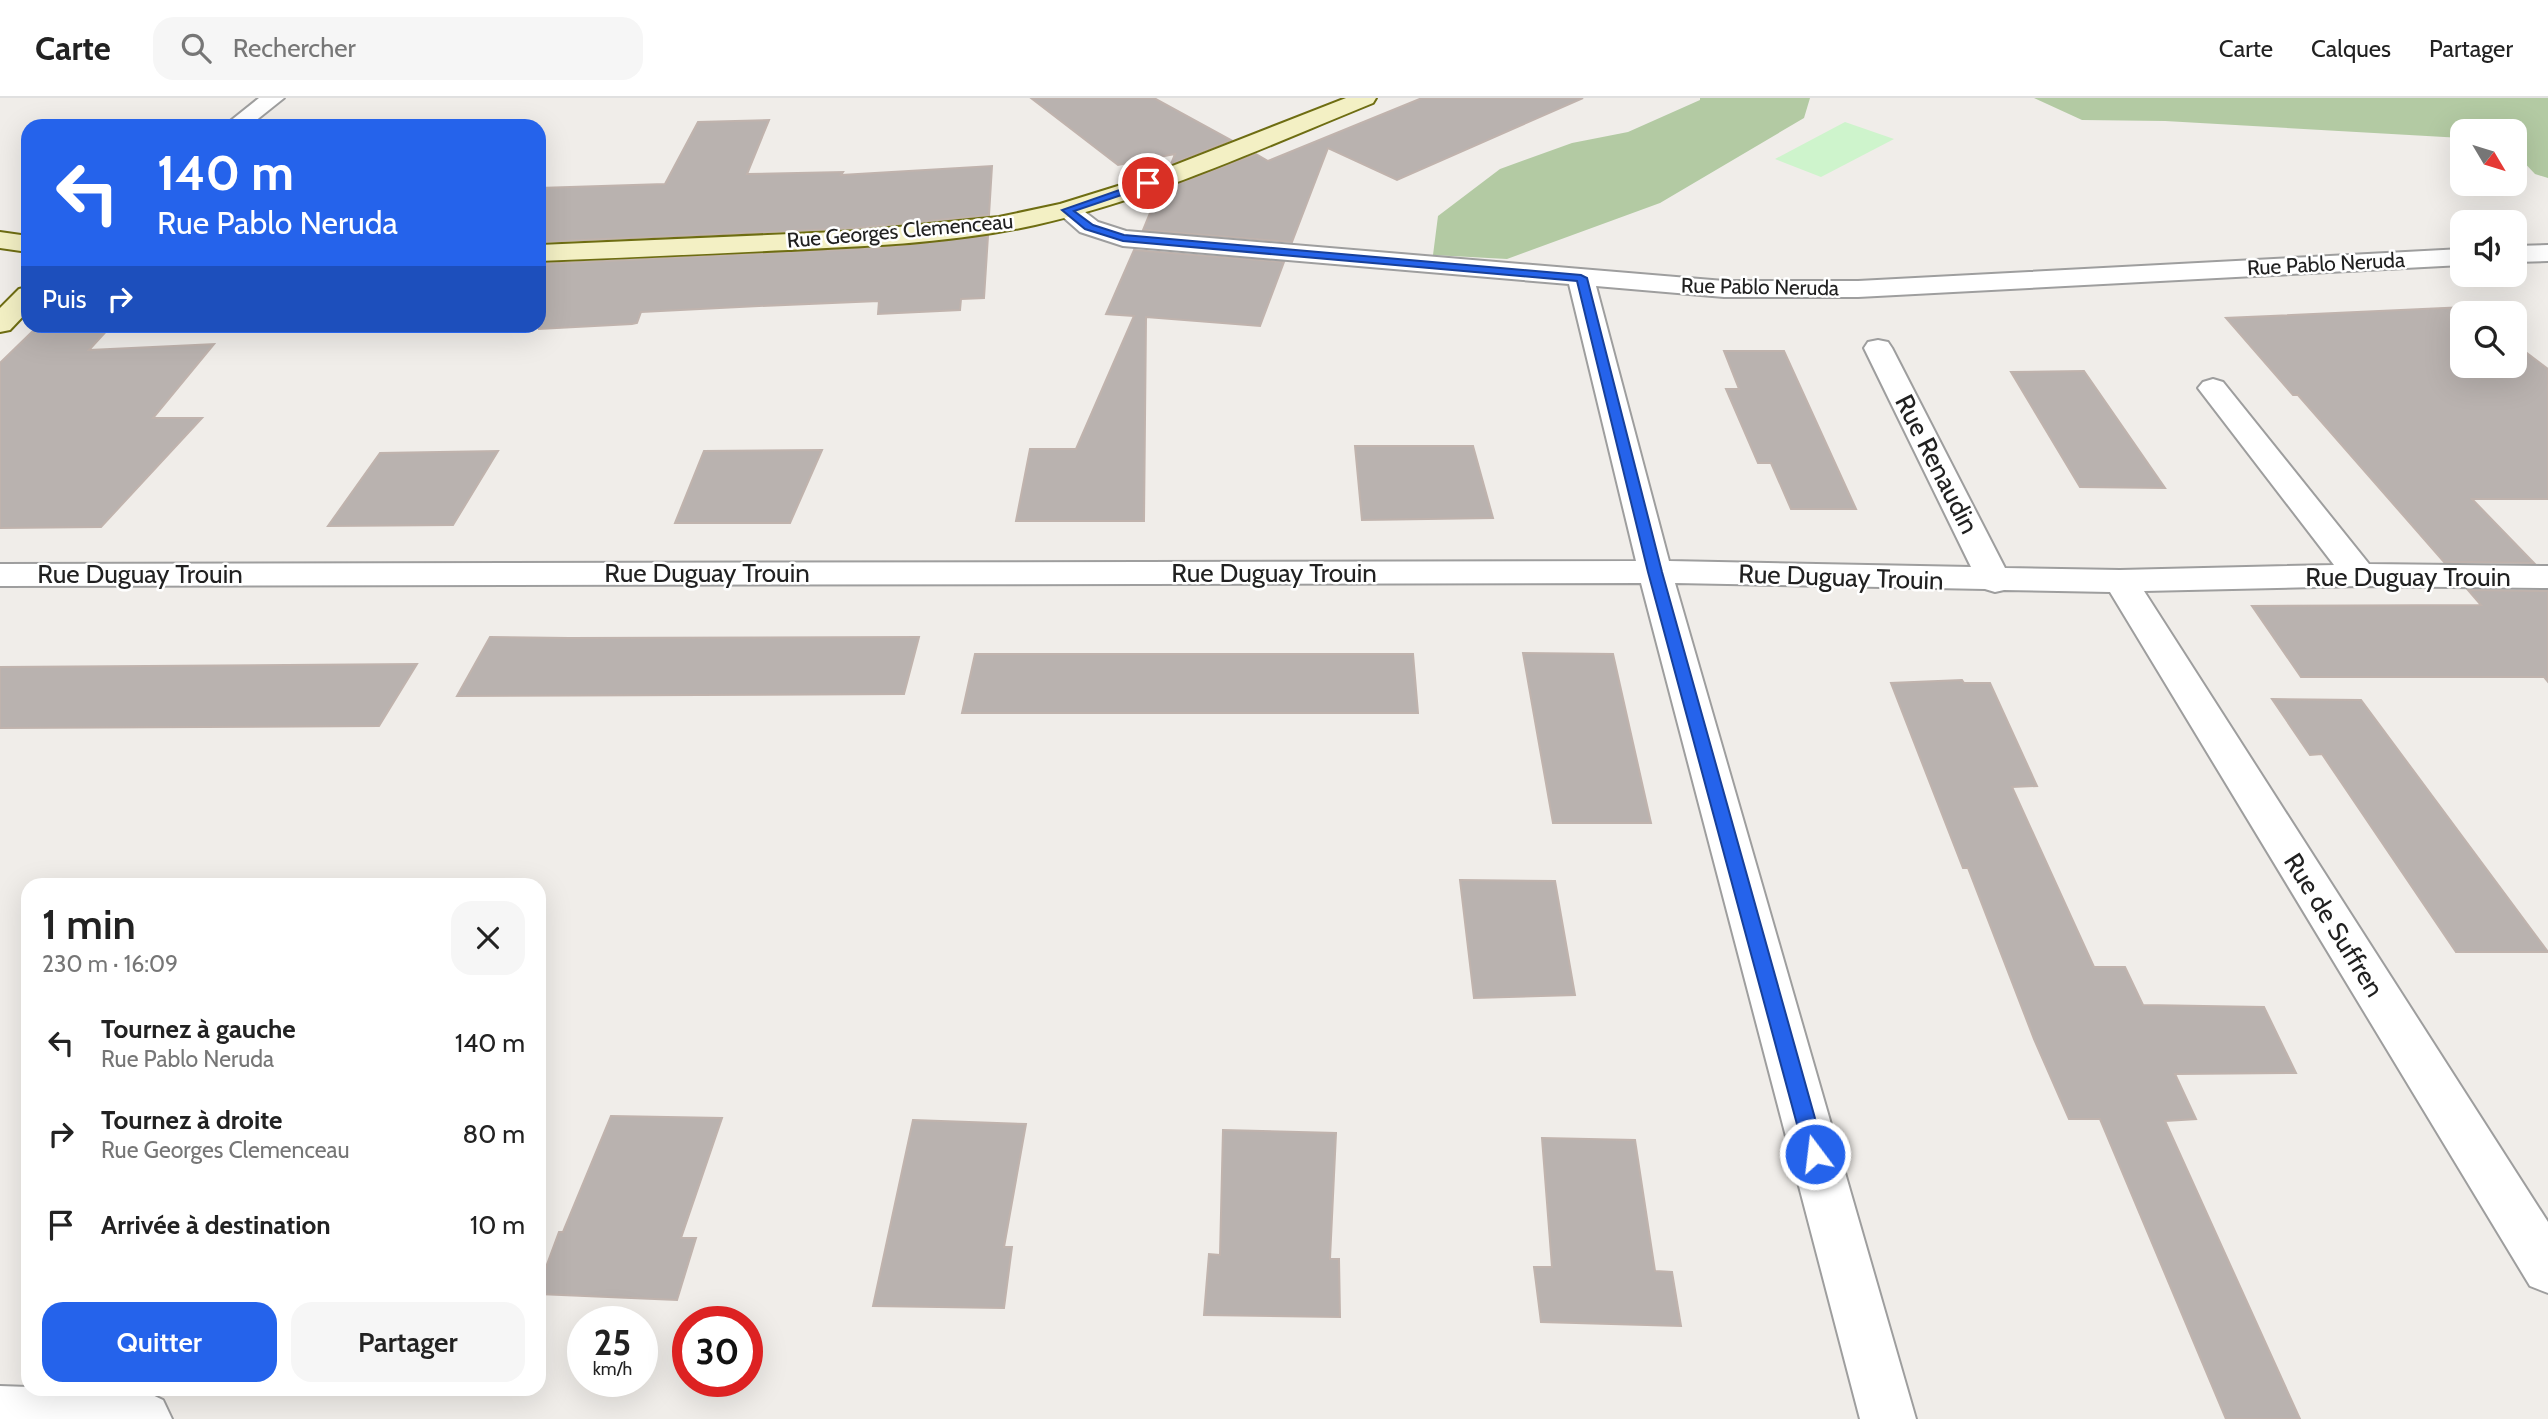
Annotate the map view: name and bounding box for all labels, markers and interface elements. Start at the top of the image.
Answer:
search box [153,17,643,80]
text: Carte [35,28,111,68]
icon: search [177,29,215,67]
text: Rechercher [233,32,356,64]
text: Carte [2219,34,2273,63]
text: Calques [2311,34,2391,63]
text: Partager [2429,34,2513,63]
north arrow [2450,119,2527,196]
map controls [2450,119,2527,378]
text: 140 m [157,143,294,202]
icon: left [42,147,133,238]
pin [1118,153,1178,213]
icon: arrive [1129,164,1167,202]
text: Rue Pablo Neruda [157,203,398,242]
street label: Rue Georges Clemenceau [786,208,1014,253]
button: sound [2450,210,2527,287]
street label: Rue Pablo Neruda [2246,247,2406,280]
street label: Rue Pablo Neruda [1681,273,1839,300]
icon: right [101,280,139,318]
text: Puis [42,283,87,315]
button: search [2450,301,2527,378]
street label: Rue Renaudin [1888,389,1986,539]
street label: Rue Duguay Trouin [604,557,810,589]
street label: Rue Duguay Trouin [1171,557,1377,589]
street label: Rue Duguay Trouin [1738,557,1944,597]
street label: Rue Duguay Trouin [37,558,243,590]
street label: Rue Duguay Trouin [2305,561,2511,593]
street label: Rue de Suffren [2277,847,2391,1003]
text: 1 min [42,898,136,950]
button: close [451,901,525,975]
text: 230 m · 16:09 [42,950,178,978]
text: Tournez à gauche [101,1013,296,1045]
icon: left [42,1024,80,1062]
text: 140 m [455,1027,525,1059]
text: Rue Pablo Neruda [101,1045,274,1073]
text: Tournez à droite [101,1104,283,1136]
icon: right [42,1115,80,1153]
position arrow [1778,1117,1852,1191]
text: 80 m [462,1118,525,1150]
text: Rue Georges Clemenceau [101,1136,350,1164]
icon: arrive [42,1206,80,1244]
text: Arrivée à destination [101,1209,331,1241]
text: 10 m [470,1209,525,1241]
button: Quitter [42,1302,277,1382]
button: Partager [291,1302,525,1382]
speed limit sign: 30 [672,1306,763,1397]
text: 25 [594,1321,631,1364]
text: km/h [593,1358,632,1380]

